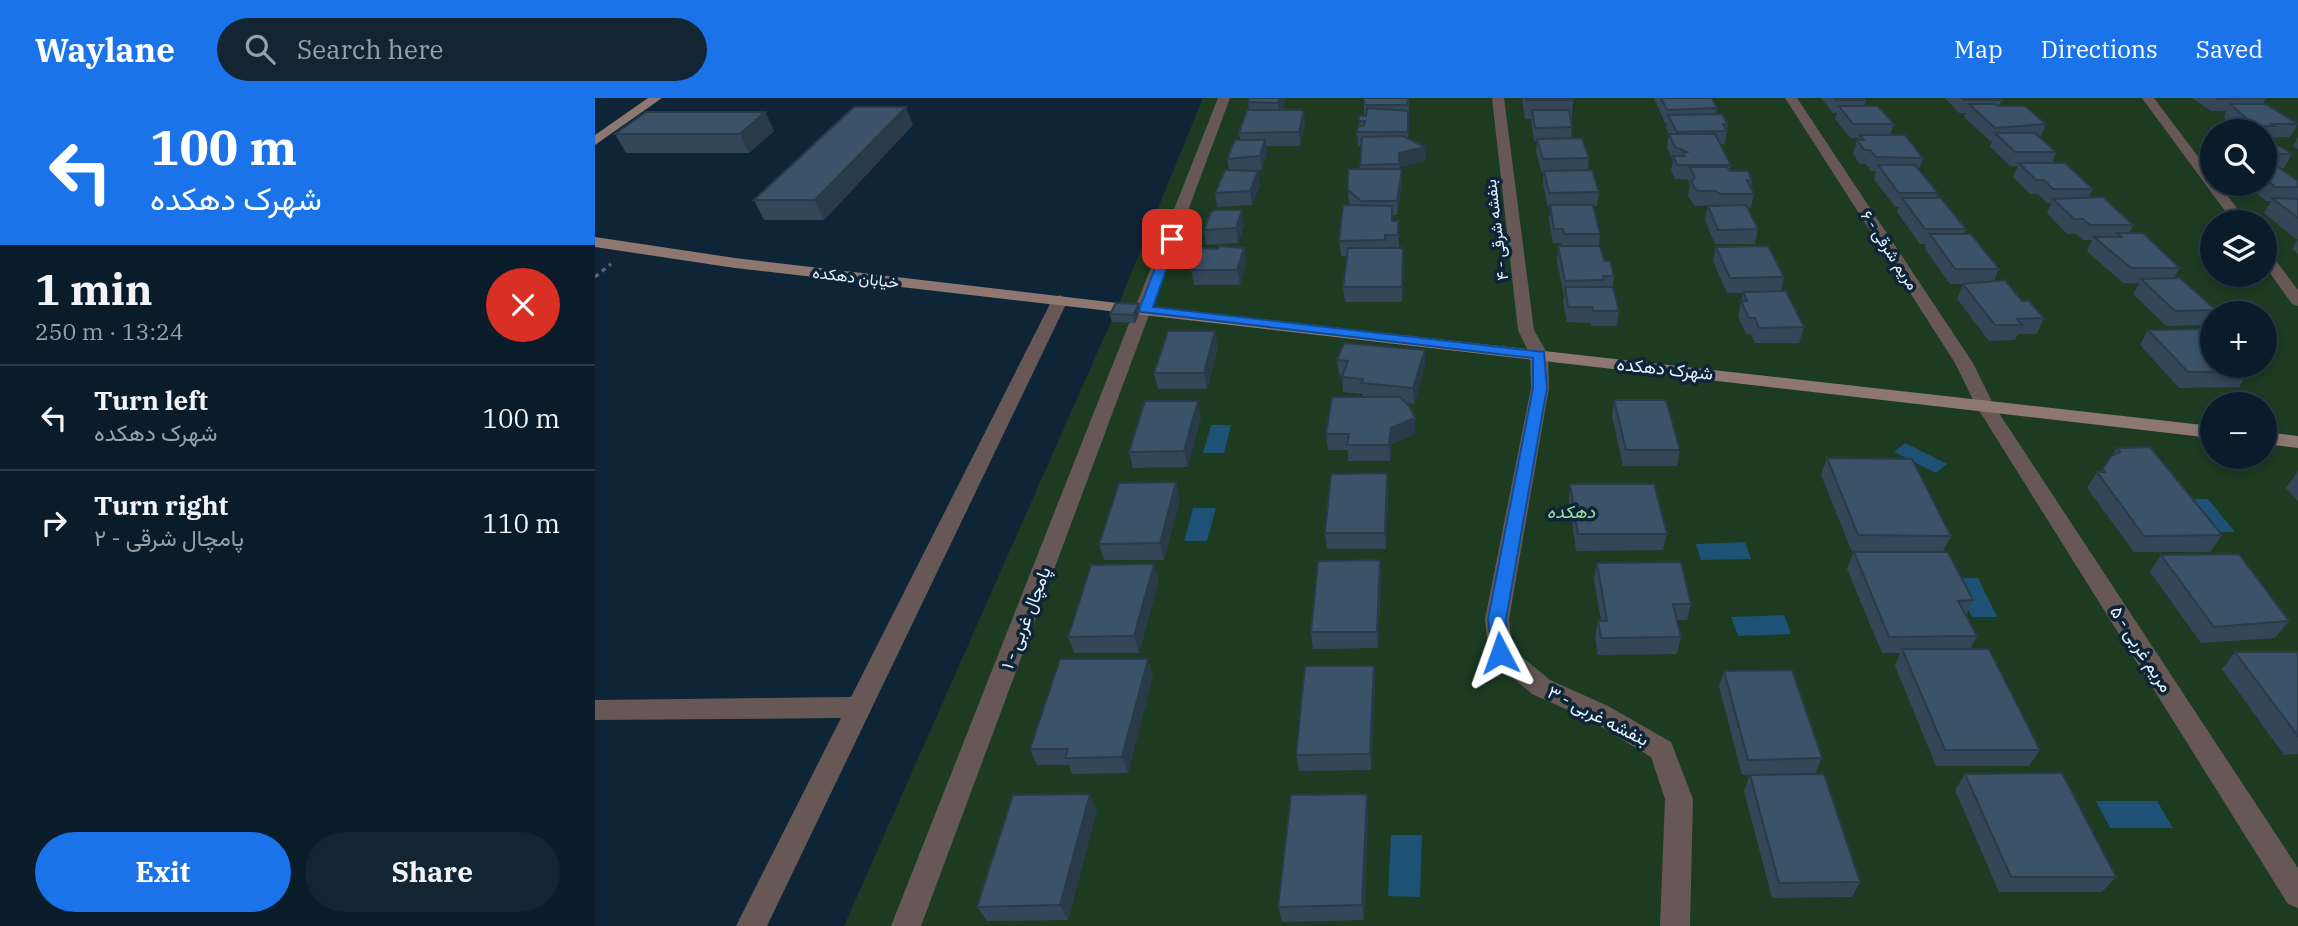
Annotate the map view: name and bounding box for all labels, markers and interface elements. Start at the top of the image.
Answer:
search box [217,18,707,81]
text: Waylane [35,28,175,71]
icon: search [241,30,279,68]
text: Search here [297,32,443,66]
text: Map [1954,33,2003,65]
text: Directions [2041,33,2158,65]
text: Saved [2196,33,2263,65]
text: 100 m [150,115,297,178]
map controls [2200,119,2277,469]
button: search [2200,119,2277,196]
icon: left [35,126,126,217]
text: شهرک دهکده [150,177,322,219]
street label: بنفشه شرقی - ۴ [1480,178,1513,282]
street label: مریم شرقی - ۶ [1856,207,1923,294]
pin [1142,209,1202,269]
button: layers [2200,210,2277,287]
icon: arrive [1153,220,1191,258]
text: 1 min [35,262,153,317]
street label: خیابان دهکده [812,262,901,292]
button: close [486,268,560,342]
button: + [2200,301,2277,378]
text: 250 m · 13:24 [35,316,184,346]
street label: شهرک دهکده [1616,352,1714,385]
text: Turn left [94,383,208,417]
button: − [2200,392,2277,469]
icon: left [35,399,73,437]
text: 100 m [482,401,560,435]
text: شهرک دهکده [94,417,218,447]
text: Turn right [94,488,228,522]
park label: دهکده [1547,500,1596,523]
icon: right [35,504,73,542]
text: 110 m [482,506,560,540]
text: پامچال شرقی - ۲ [94,522,244,552]
street label: پامچال غربی - ۱ [995,563,1057,673]
street label: مریم غربی - ۵ [2104,601,2178,697]
position arrow [1463,616,1537,690]
street label: بنفشه غربی - ۳ [1544,680,1653,751]
button: Exit [35,832,291,912]
button: Share [305,832,560,912]

